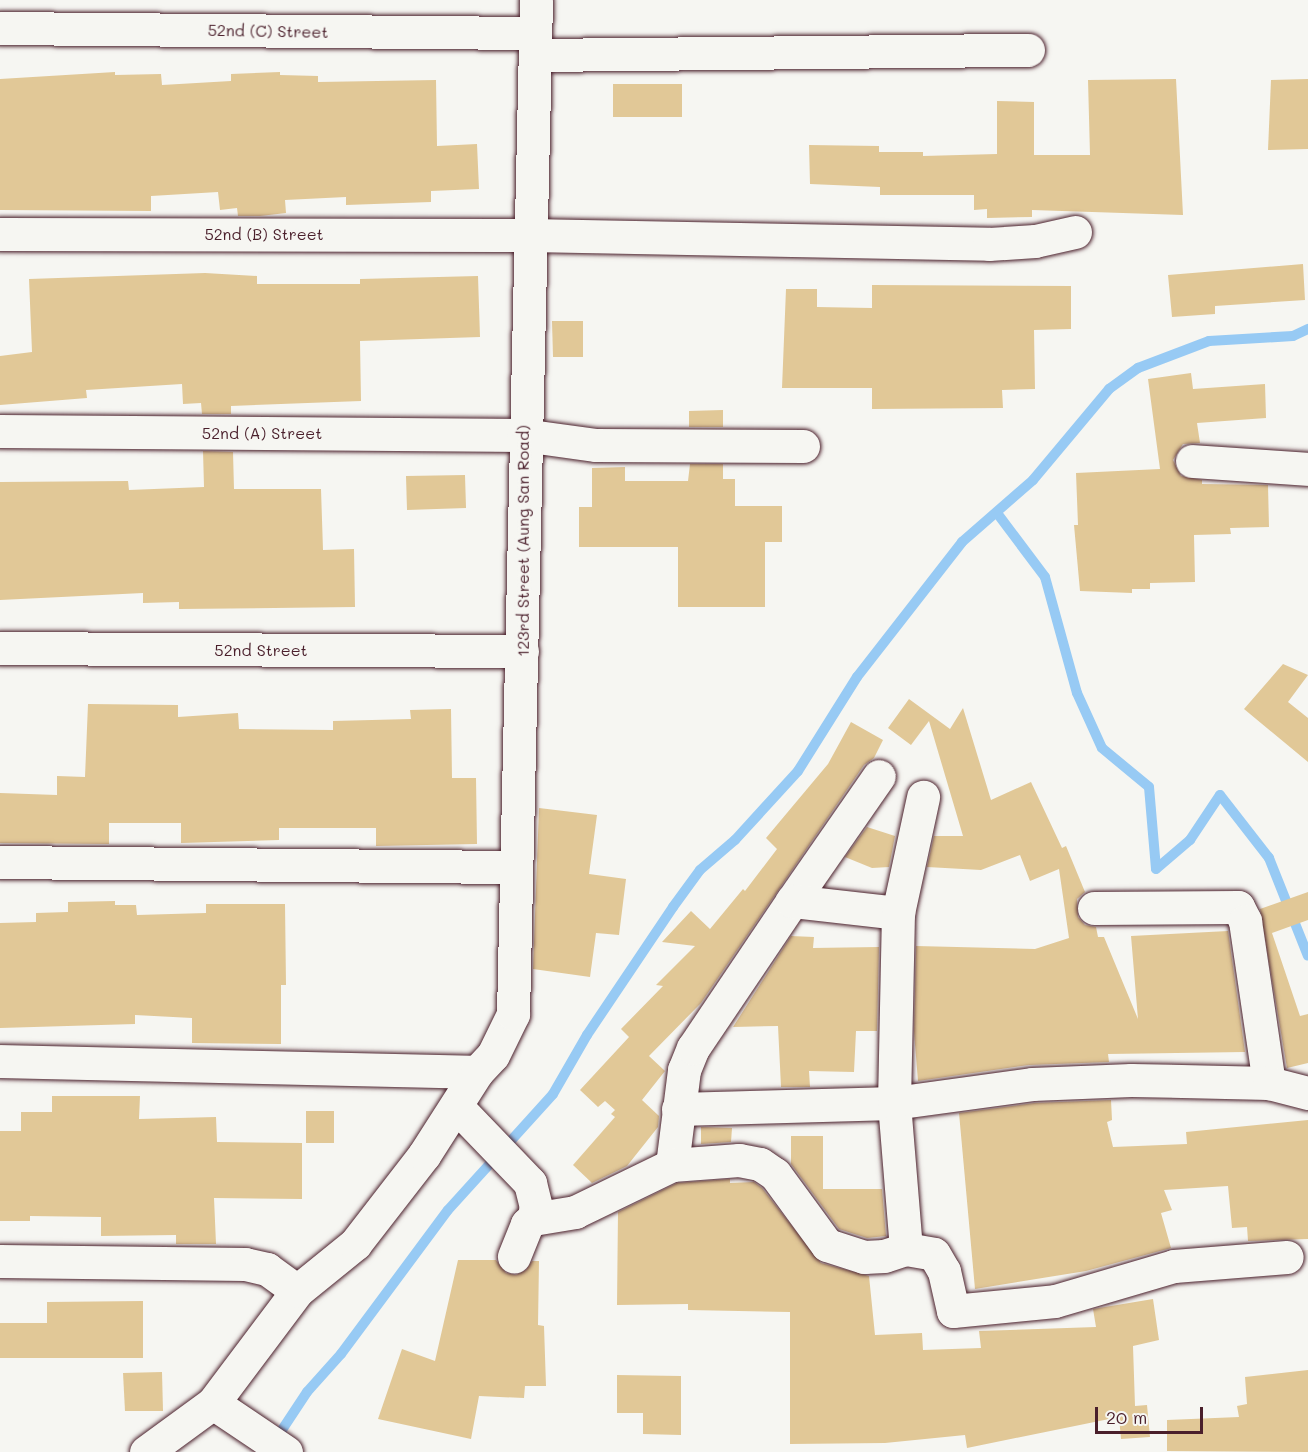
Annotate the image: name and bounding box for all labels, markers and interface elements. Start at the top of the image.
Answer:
street label: 52nd (C) Street [207,20,329,42]
street label: 52nd (B) Street [204,224,324,244]
street label: 52nd (A) Street [202,423,322,443]
street label: 123rd Street (Aung San Road) [513,425,533,657]
street label: 52nd Street [214,640,308,660]
scale bar [1098,1395,1206,1433]
text: 20 m [1106,1405,1147,1429]

